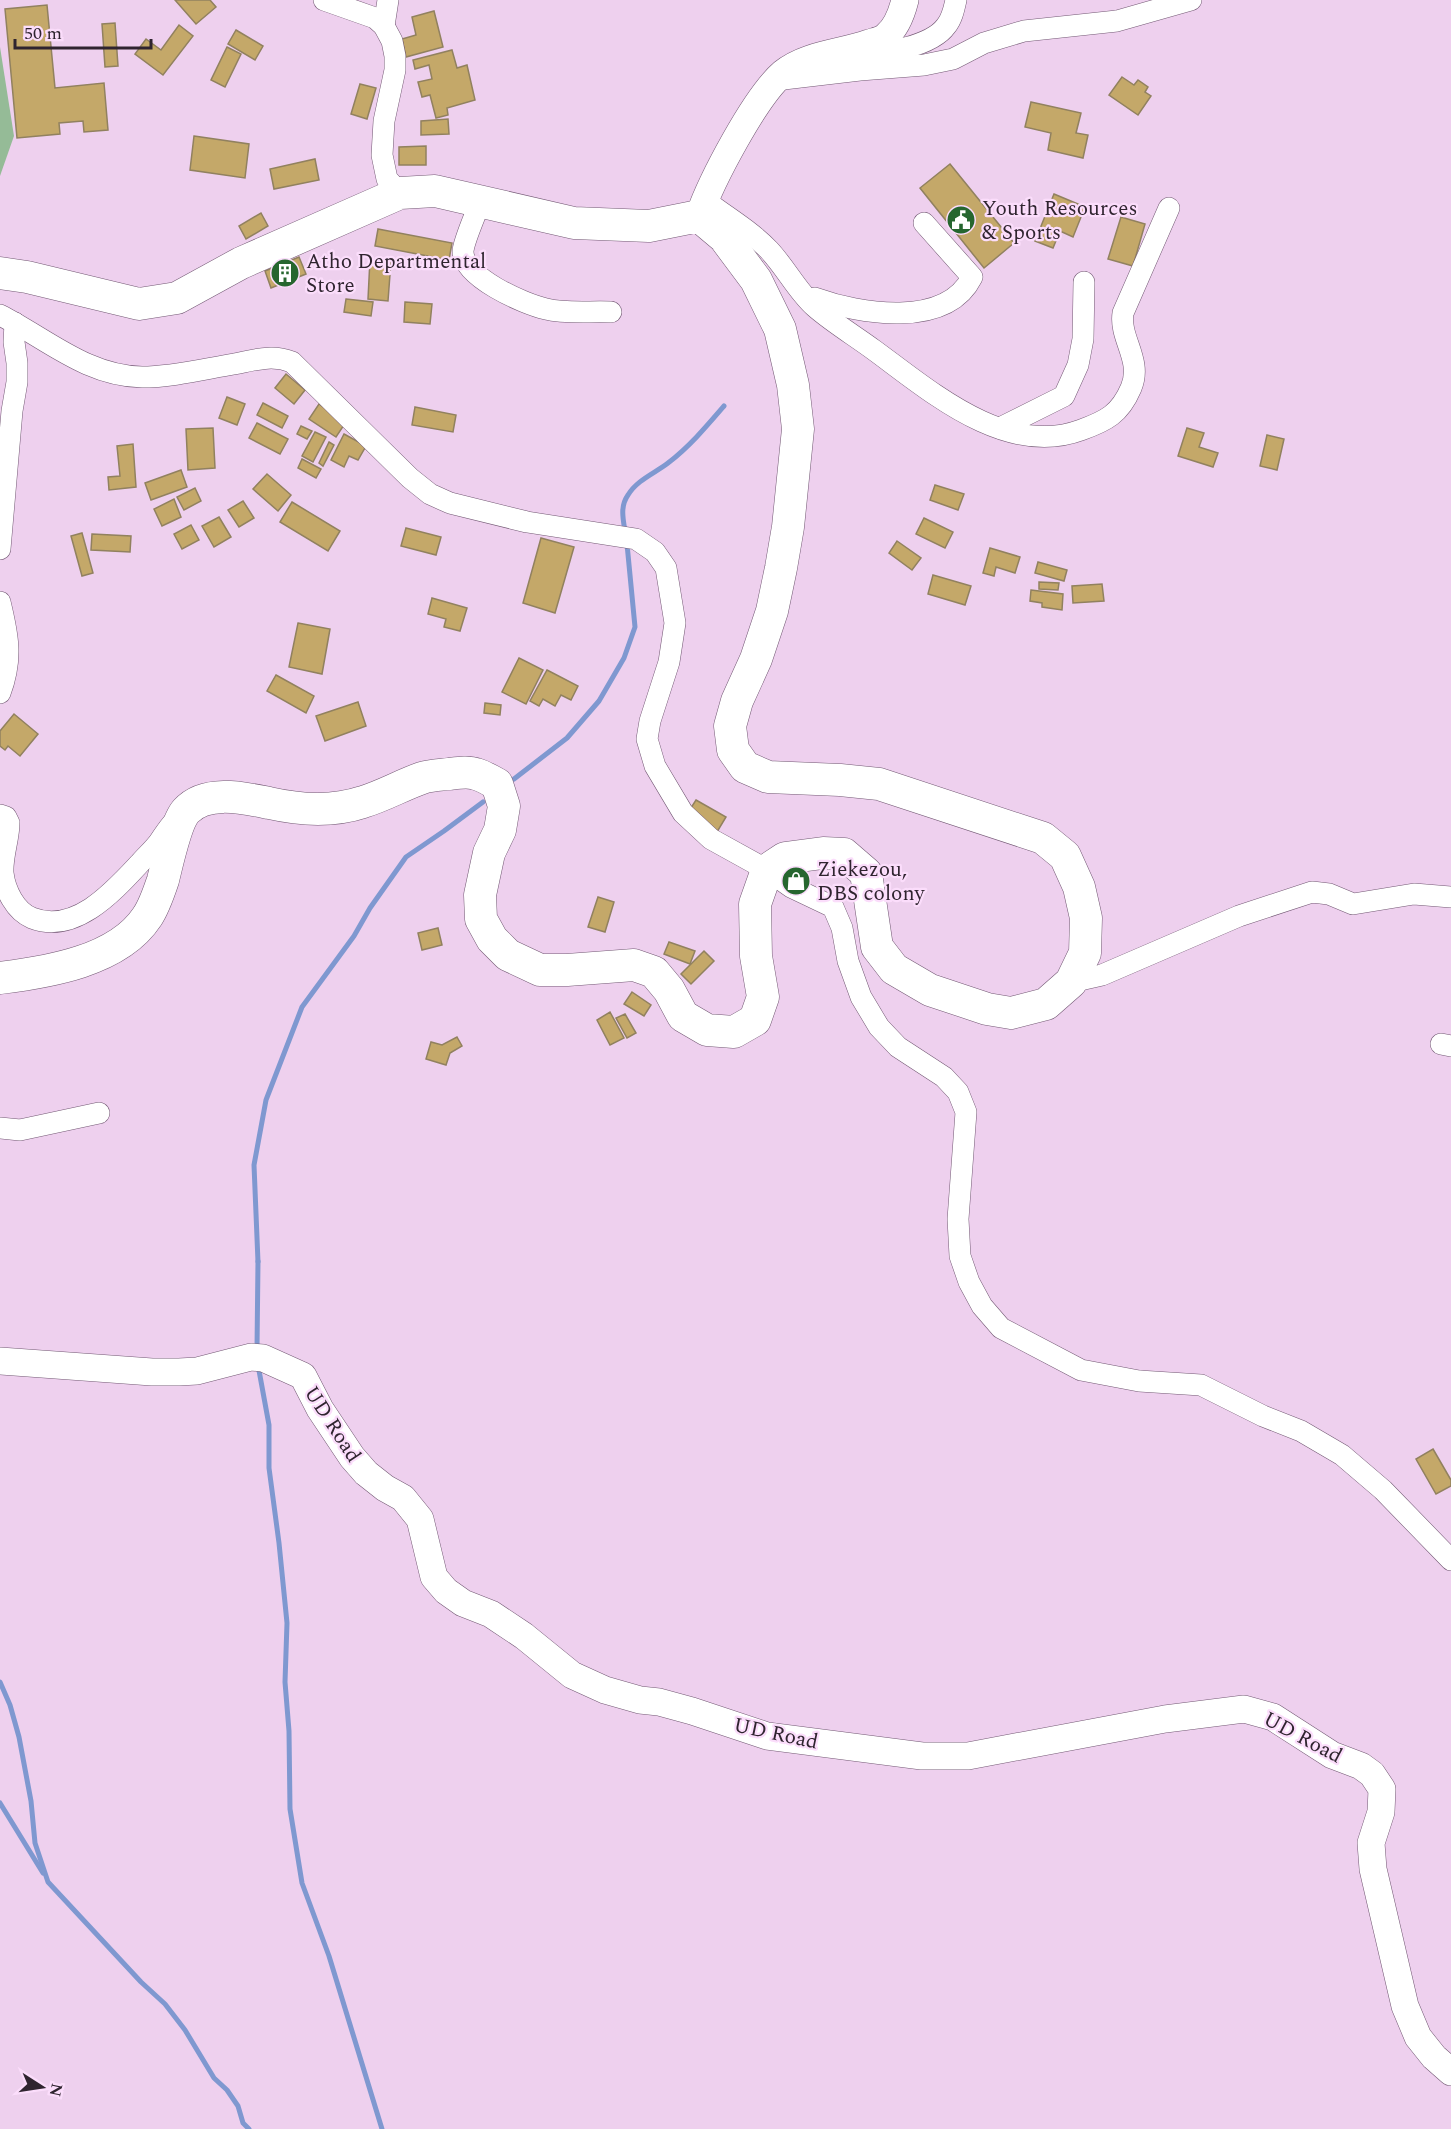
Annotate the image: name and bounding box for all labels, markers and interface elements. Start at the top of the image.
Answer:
scale bar [15,12,152,50]
text: 50 m [24,20,62,47]
place label: Youth Resources & Sports [982,193,1138,249]
public building icon: Youth Resources & Sports [945,204,977,236]
place label: Atho Departmental Store [306,246,486,302]
building icon: Atho Departmental Store [269,257,301,289]
place label: Ziekezou, DBS colony [817,854,925,910]
shop icon: Ziekezou, DBS colony [780,865,812,897]
street label: UD Road [295,1380,369,1469]
street label: UD Road [1257,1704,1348,1772]
street label: UD Road [730,1709,821,1759]
north arrow [12,2057,72,2117]
text: N [43,2081,69,2099]

